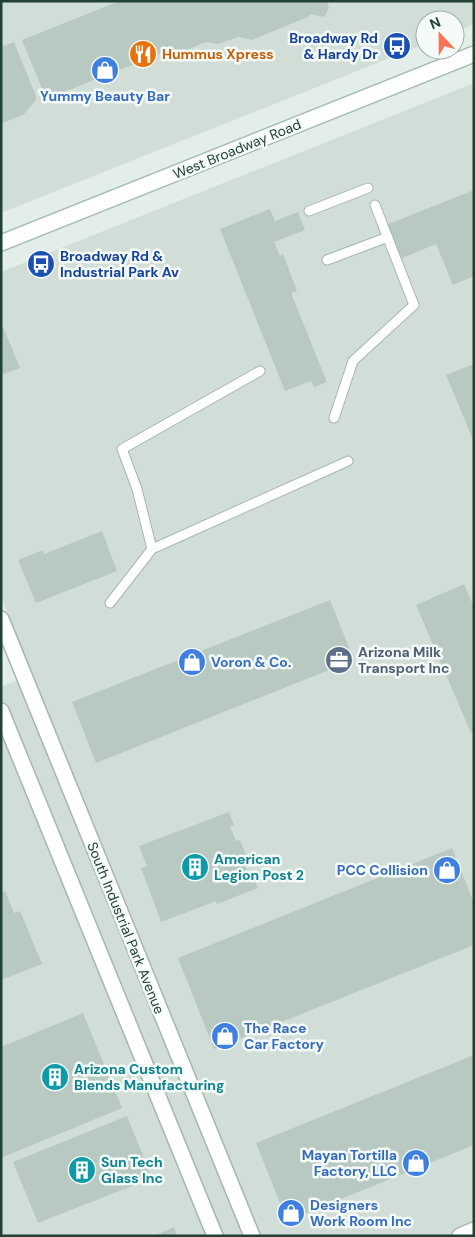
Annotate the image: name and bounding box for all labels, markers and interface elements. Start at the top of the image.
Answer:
north arrow [415,10,465,60]
text: N [427,13,443,33]
place label: Broadway Rd & Hardy Dr [289,29,378,63]
bus stop icon: Broadway Rd & Hardy Dr [382,31,412,61]
restaurant icon: Hummus Xpress [128,39,158,69]
place label: Hummus Xpress [162,45,274,63]
shop icon: Yummy Beauty Bar [90,55,120,85]
place label: Yummy Beauty Bar [40,87,170,105]
street label: West Broadway Road [170,115,304,183]
place label: Broadway Rd & Industrial Park Av [60,247,179,281]
bus stop icon: Broadway Rd & Industrial Park Av [26,249,56,279]
place label: Arizona Milk Transport Inc [358,643,449,677]
office icon: Arizona Milk Transport Inc [324,645,354,675]
shop icon: Voron & Co. [177,647,207,677]
place label: Voron & Co. [211,653,291,671]
street label: South Industrial Park Avenue [83,839,169,1017]
place label: American Legion Post 2 [214,850,304,884]
building icon: American Legion Post 2 [180,852,210,882]
shop icon: PCC Collision [432,855,462,885]
place label: PCC Collision [337,861,428,879]
place label: The Race Car Factory [244,1019,324,1053]
shop icon: The Race Car Factory [210,1021,240,1051]
place label: Arizona Custom Blends Manufacturing [74,1060,224,1094]
building icon: Arizona Custom Blends Manufacturing [40,1062,70,1092]
place label: Mayan Tortilla Factory, LLC [302,1146,397,1180]
shop icon: Mayan Tortilla Factory, LLC [401,1148,431,1178]
place label: Sun Tech Glass Inc [101,1153,163,1187]
building icon: Sun Tech Glass Inc [67,1155,97,1185]
place label: Designers Work Room Inc [310,1196,412,1230]
shop icon: Designers Work Room Inc [276,1198,306,1228]

